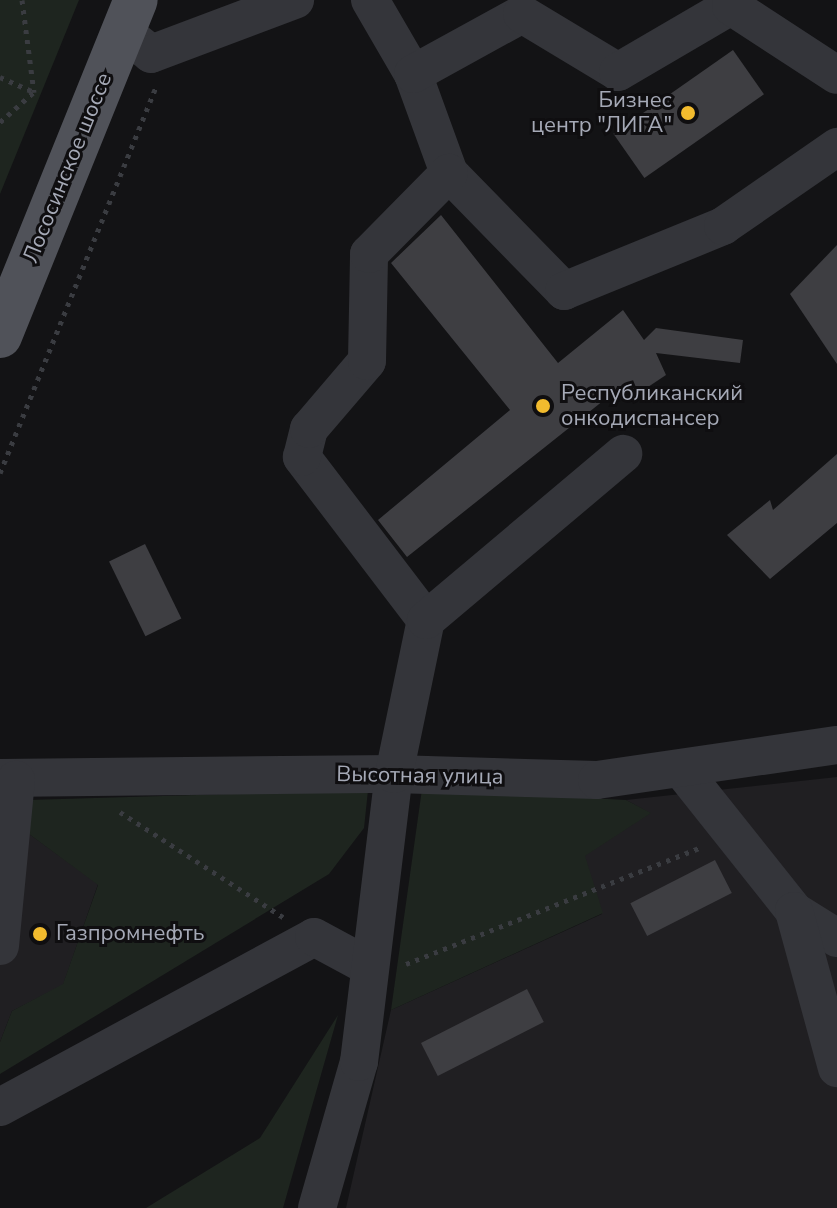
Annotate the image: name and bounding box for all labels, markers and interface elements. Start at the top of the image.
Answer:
street label: Лососинское шоссе [18,69,118,267]
place label: Бизнес центр "ЛИГА" [531,87,672,138]
marker: Бизнес центр "ЛИГА" [679,104,697,122]
place label: Республиканский онкодиспансер [561,380,743,432]
marker: Республиканский онкодиспансер [532,395,554,417]
street label: Высотная улица [336,761,504,791]
place label: Газпромнефть [56,921,204,947]
marker: Газпромнефть [31,925,49,943]

